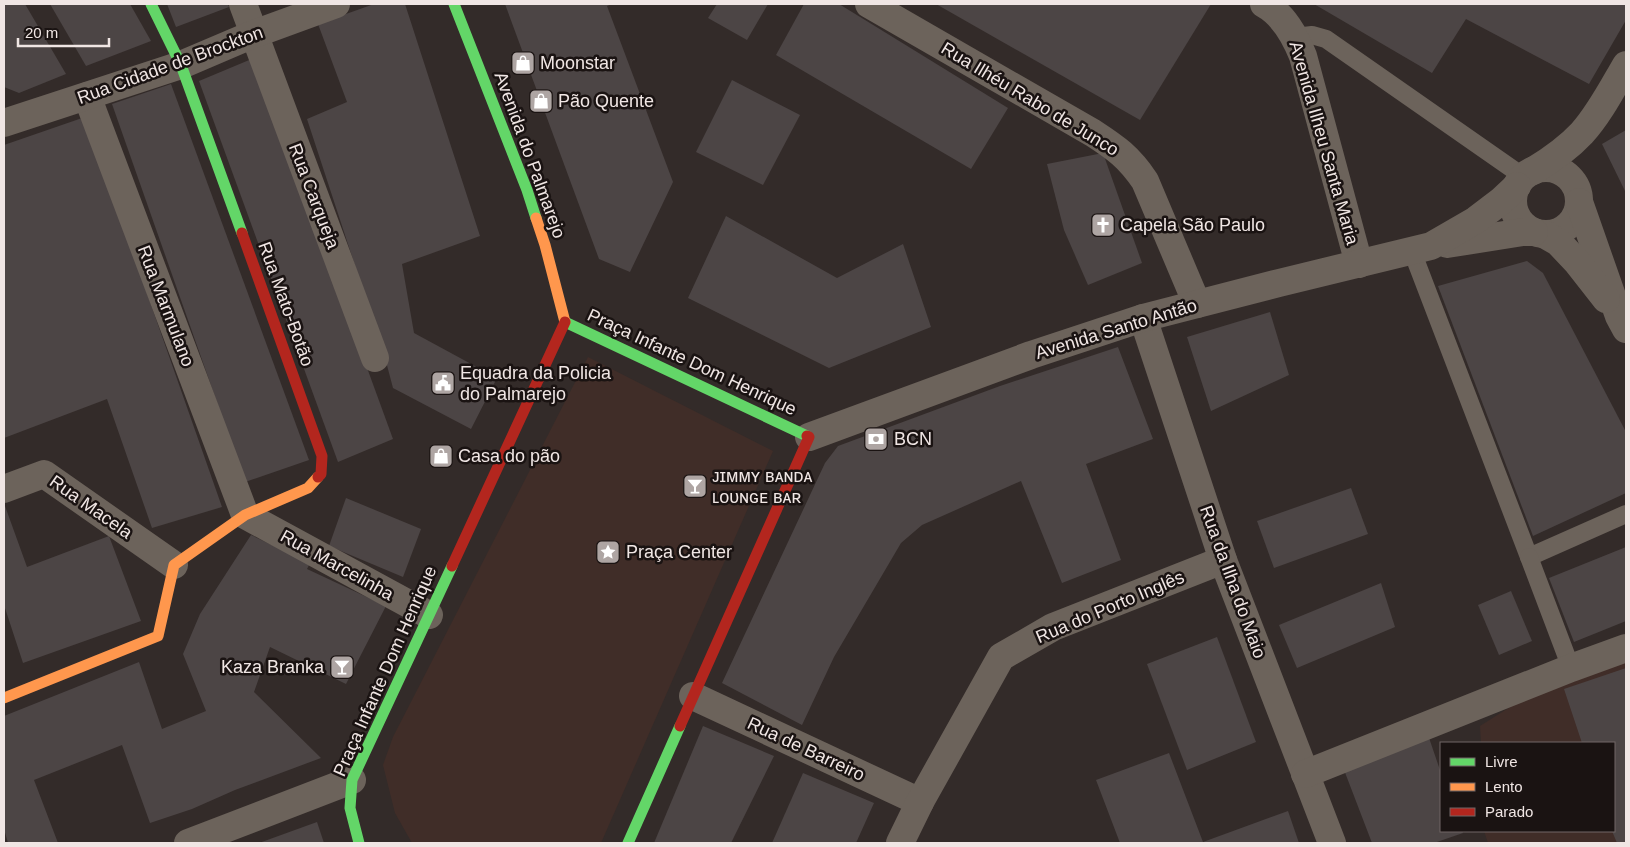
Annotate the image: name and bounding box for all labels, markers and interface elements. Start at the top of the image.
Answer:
scale bar [18,15,109,47]
street label: Rua Cidade de Brockton [74,22,266,108]
text: 20 m [25,24,58,41]
street label: Rua Ilhéu Rabo de Junco [938,38,1122,160]
street label: Avenida Ilheu Santa Maria [1285,39,1363,248]
shop icon: Moonstar [510,50,536,76]
place label: Moonstar [540,53,615,73]
street label: Avenida do Palmarejo [491,69,569,241]
shop icon: Pão Quente [528,88,554,114]
place label: Pão Quente [558,91,654,111]
street label: Rua Carqueja [285,141,344,252]
church icon: Capela São Paulo [1090,212,1116,238]
place label: Capela São Paulo [1120,215,1265,235]
street label: Rua Mato-Botão [254,239,318,369]
street label: Rua Marmulano [134,243,198,369]
street label: Avenida Santo Antão [1033,295,1199,363]
street label: Praça Infante Dom Henrique [584,305,800,419]
place label: Equadra da Policia do Palmarejo [460,363,612,404]
public building icon: Equadra da Policia do Palmarejo [430,370,456,396]
bank icon: BCN [863,426,889,452]
place label: BCN [894,429,932,449]
shop icon: Casa do pão [428,443,454,469]
place label: Casa do pão [458,446,560,466]
place label: ᴊɪᴍᴍʏ ʙᴀɴᴅᴀ ʟᴏᴜɴɢᴇ ʙᴀʀ [712,466,812,507]
street label: Rua Macela [46,471,137,543]
bar icon: ᴊɪᴍᴍʏ ʙᴀɴᴅᴀ ʟᴏᴜɴɢᴇ ʙᴀʀ [682,473,708,499]
street label: Rua da Ilha do Maio [1196,503,1270,661]
street label: Rua Marcelinha [277,526,398,605]
place icon: Praça Center [595,539,621,565]
place label: Praça Center [626,542,732,562]
street label: Praça Infante Dom Henrique [329,563,441,779]
street label: Rua do Porto Inglês [1033,567,1187,647]
bar icon: Kaza Branka [329,654,355,680]
place label: Kaza Branka [221,657,325,677]
street label: Rua de Barreiro [744,713,868,785]
legend [1440,742,1615,832]
text: Livre [1485,753,1518,770]
text: Lento [1485,778,1523,795]
text: Parado [1485,803,1533,820]

